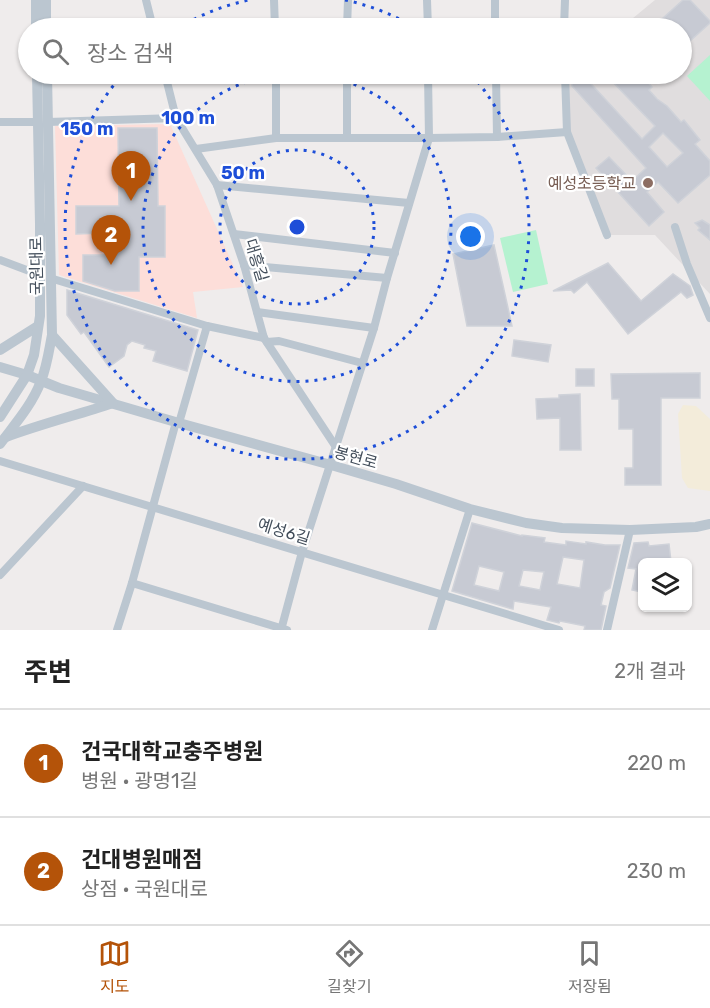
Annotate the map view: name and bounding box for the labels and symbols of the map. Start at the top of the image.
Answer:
text: 100 m [161,107,215,129]
text: 150 m [60,118,114,140]
pin: 1 [112,152,150,201]
text: 50 m [221,162,265,184]
place label: 예성초등학교 [548,174,636,193]
marker: 예성초등학교 [641,176,655,190]
pin: 2 [92,216,130,265]
centre of rings [287,217,307,237]
your location [456,222,485,251]
street label: 국원대로 [26,236,47,296]
street label: 대흥길 [241,236,272,284]
street label: 봉현로 [332,442,380,473]
street label: 예성6길 [255,515,312,548]

